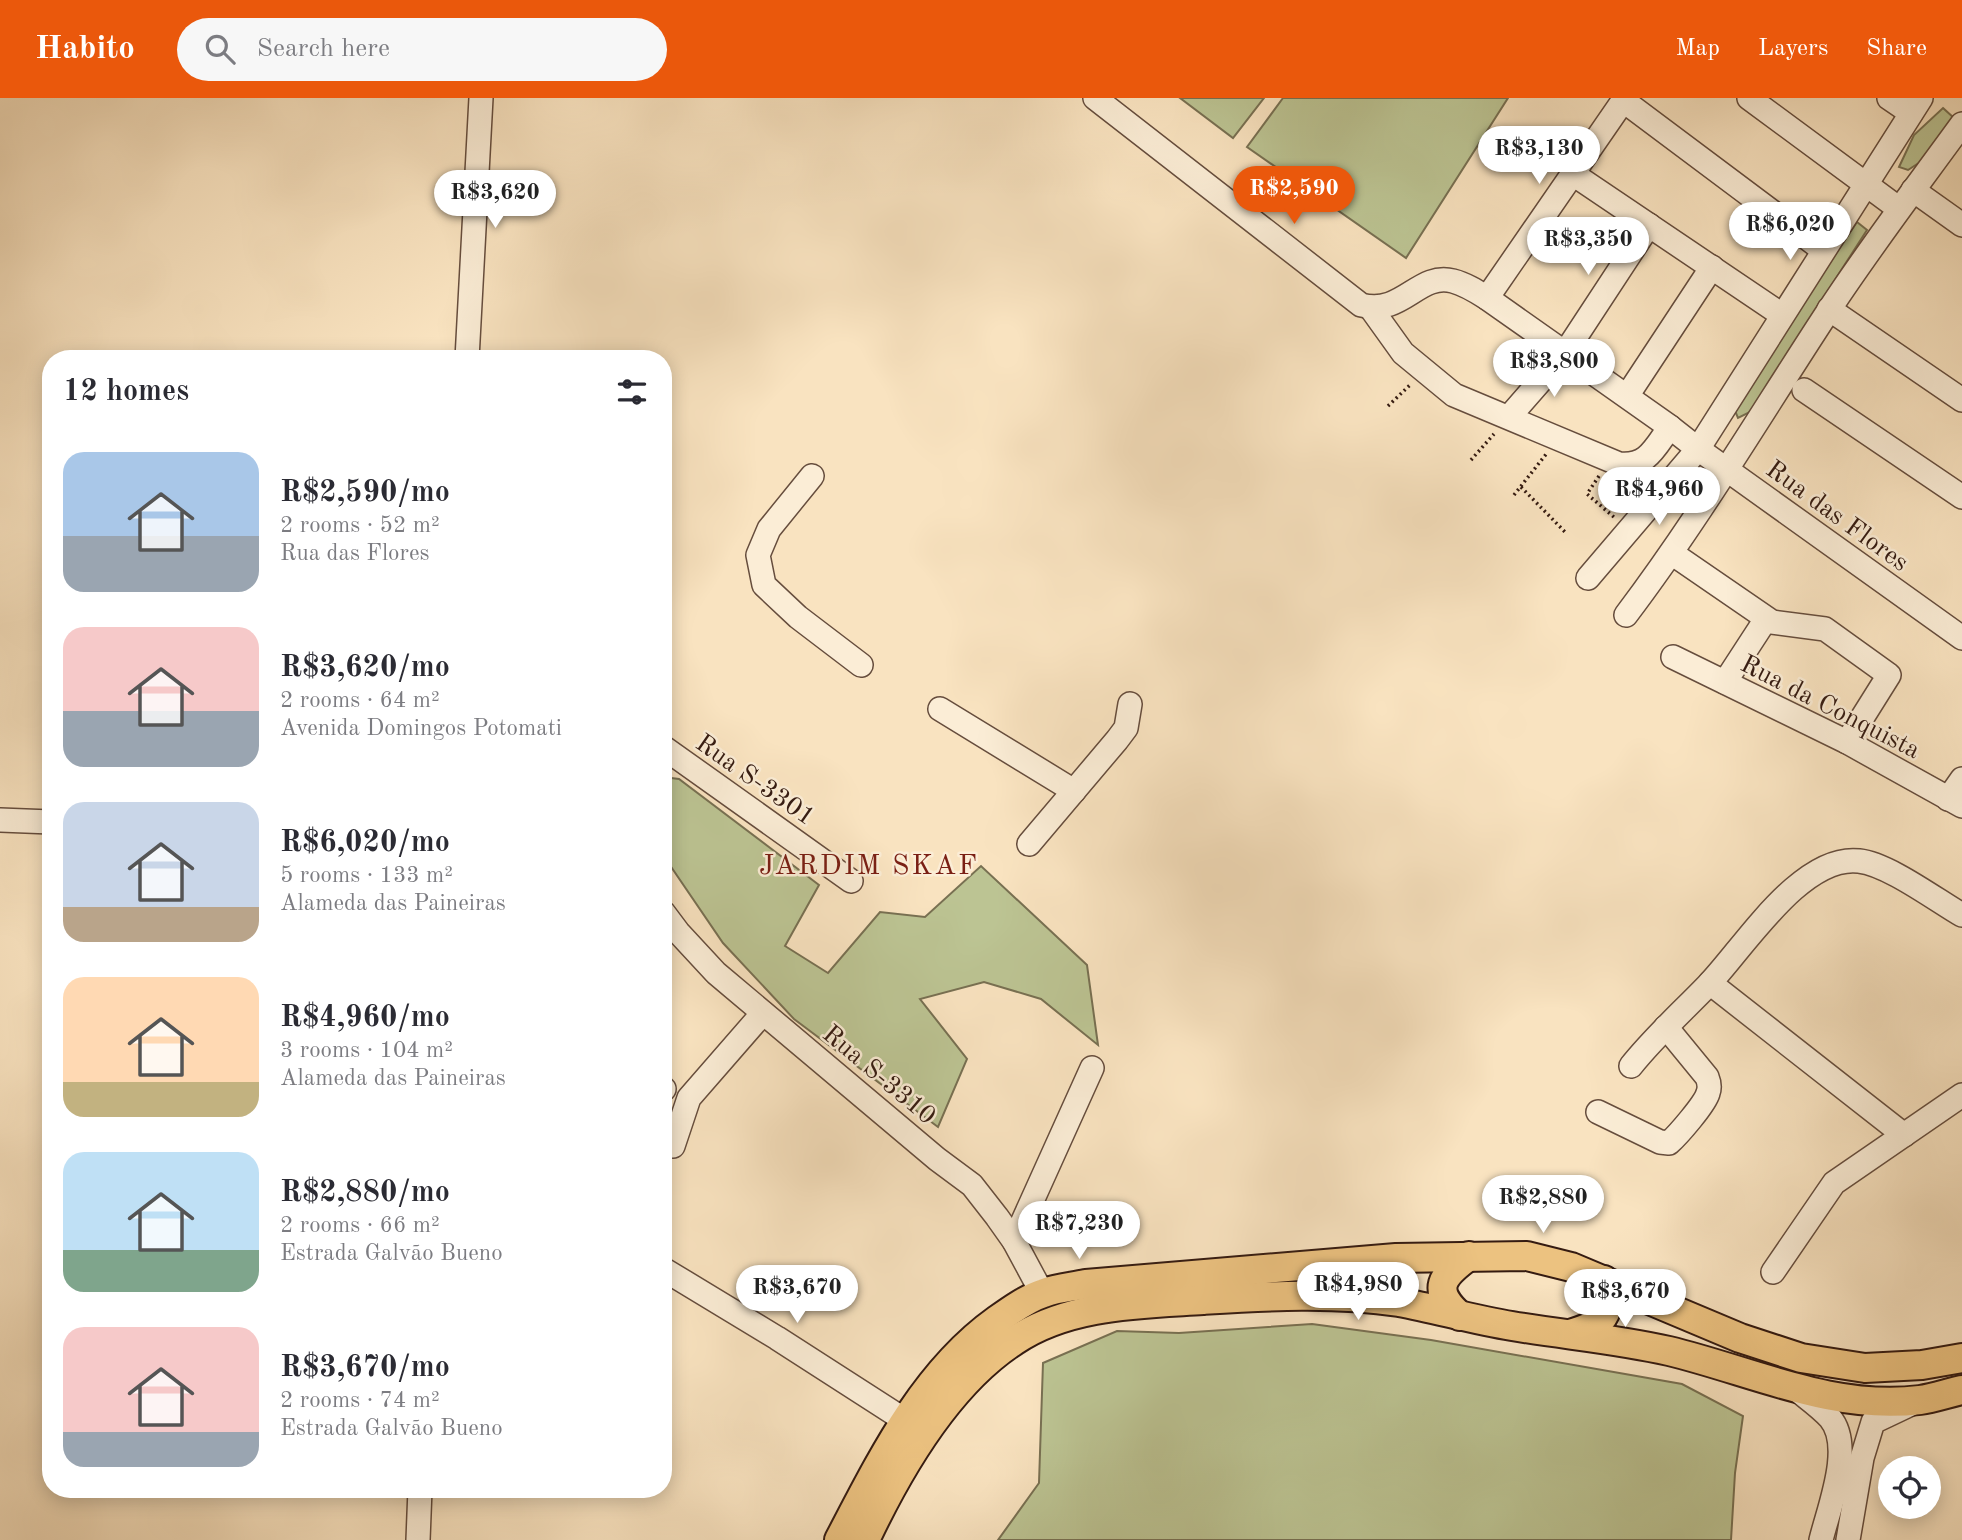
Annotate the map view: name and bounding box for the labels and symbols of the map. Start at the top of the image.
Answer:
pin: R$3,130 [1474,126,1604,186]
pin: R$2,590 [1229,166,1359,226]
pin: R$3,620 [430,170,560,230]
pin: R$6,020 [1725,202,1855,262]
pin: R$3,350 [1523,218,1653,277]
pin: R$3,800 [1489,340,1619,399]
street label: Rua das Flores [1761,456,1913,577]
pin: R$4,960 [1594,468,1724,527]
street label: Rua da Conquista [1736,651,1924,764]
street label: Rua S-3301 [691,730,819,831]
district label: JARDIM SKAF [759,853,979,881]
street label: Rua S-3310 [817,1021,940,1130]
pin: R$2,880 [1478,1176,1608,1235]
pin: R$7,230 [1014,1202,1144,1261]
pin: R$4,980 [1293,1262,1423,1322]
pin: R$3,670 [732,1266,862,1325]
pin: R$3,670 [1560,1270,1690,1329]

